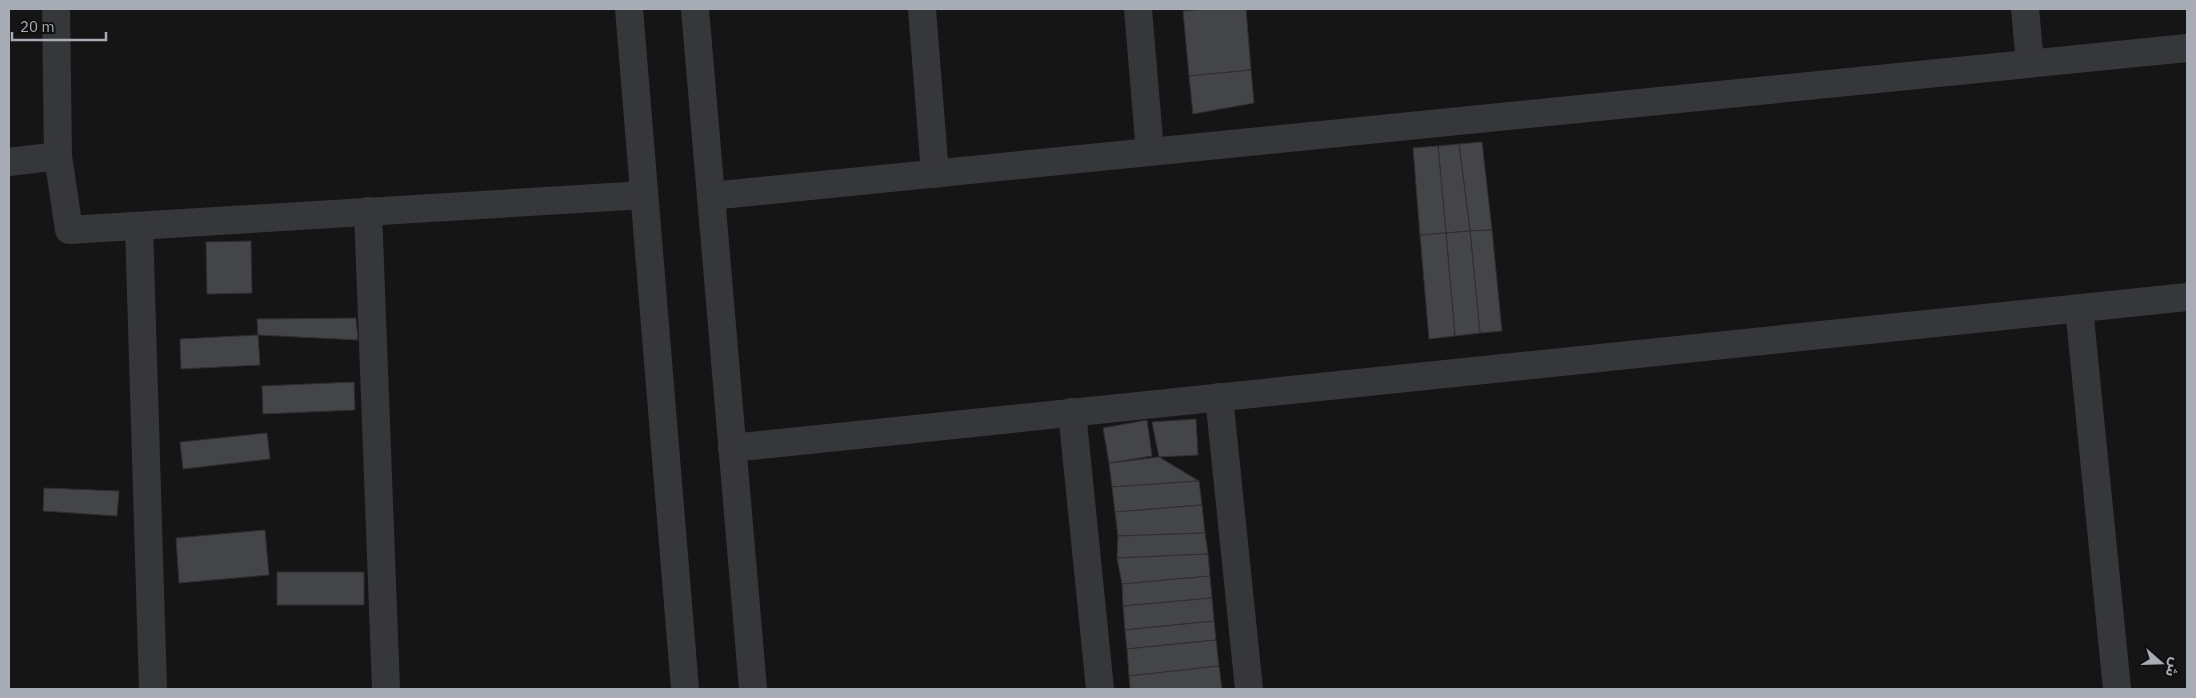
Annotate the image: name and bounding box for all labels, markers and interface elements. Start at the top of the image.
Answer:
scale bar [12,10,106,42]
text: 20 m [20,17,55,36]
north arrow [2136,638,2186,688]
text: ش [2161,655,2185,680]

